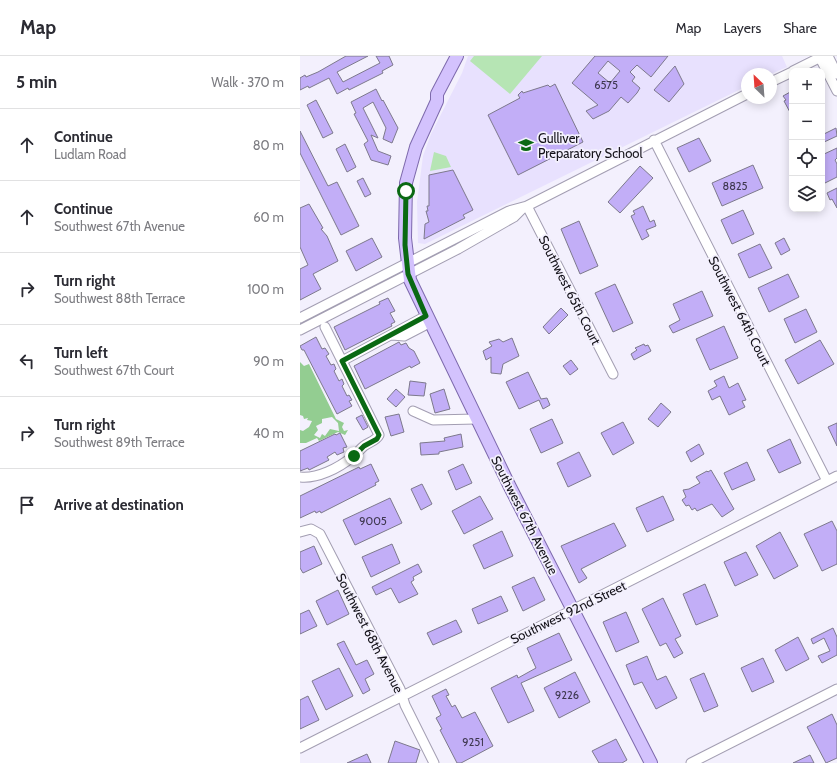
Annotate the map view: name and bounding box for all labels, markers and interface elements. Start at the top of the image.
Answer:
text: Map [20,16,56,39]
text: Map [676,19,701,37]
text: Layers [723,19,761,37]
text: Share [783,19,817,37]
north arrow [741,68,777,104]
map controls [789,68,825,212]
button: + [789,68,825,104]
text: 5 min [16,72,57,92]
text: Walk · 370 m [211,74,284,90]
house number: 6575 [594,78,618,92]
button: − [789,104,825,140]
text: Continue [54,128,113,146]
place label: Gulliver Preparatory School [538,130,643,161]
icon: ahead [16,134,38,156]
school or university icon: Gulliver Preparatory School [517,136,535,154]
text: 80 m [253,137,284,153]
button: locate [789,140,825,176]
text: Ludlam Road [54,146,126,162]
button: layers [789,176,825,212]
house number: 8825 [722,179,748,193]
route start [397,182,415,200]
text: Continue [54,200,113,218]
icon: ahead [16,206,38,228]
text: 60 m [253,209,284,225]
text: Southwest 67th Avenue [54,218,185,234]
street label: Southwest 65th Court [535,233,605,348]
street label: Southwest 64th Court [705,253,775,369]
text: Turn right [54,272,115,290]
icon: right [16,278,38,300]
text: 100 m [247,281,284,297]
text: Southwest 88th Terrace [54,290,185,306]
text: Turn left [54,344,108,362]
icon: left [16,350,38,372]
text: 90 m [253,353,284,369]
text: Southwest 67th Court [54,362,174,378]
text: Turn right [54,416,115,434]
icon: right [16,422,38,444]
text: 40 m [253,425,284,441]
text: Southwest 89th Terrace [54,434,185,450]
route end [345,447,363,465]
street label: Southwest 67th Avenue [488,453,562,577]
icon: arrive [16,494,38,516]
text: Arrive at destination [54,496,184,514]
house number: 9005 [359,514,387,528]
street label: Southwest 68th Avenue [333,570,407,696]
street label: Southwest 92nd Street [508,577,629,647]
house number: 9226 [555,688,579,702]
house number: 9251 [462,735,484,749]

